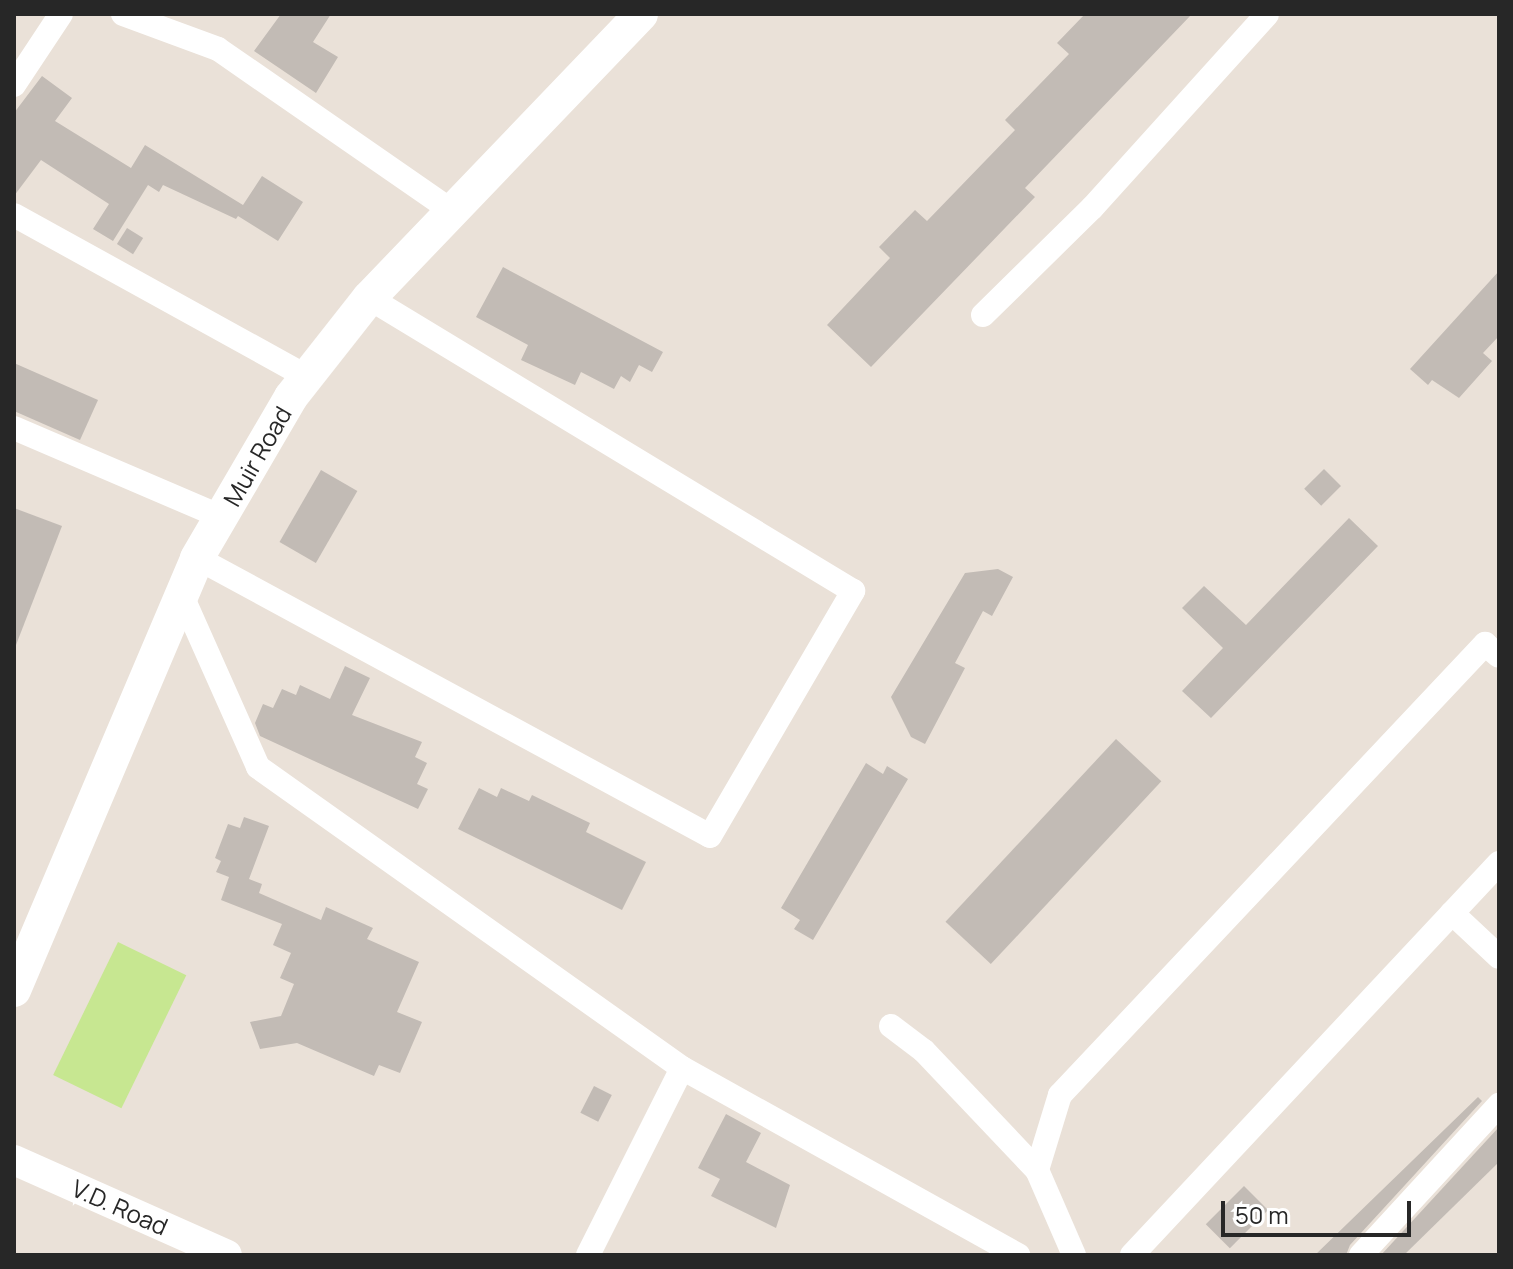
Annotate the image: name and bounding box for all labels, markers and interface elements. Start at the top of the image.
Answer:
street label: Muir Road [217,401,297,511]
street label: V.D. Road [68,1173,172,1241]
scale bar [1225,1185,1415,1235]
text: 50 m [1235,1198,1289,1231]

